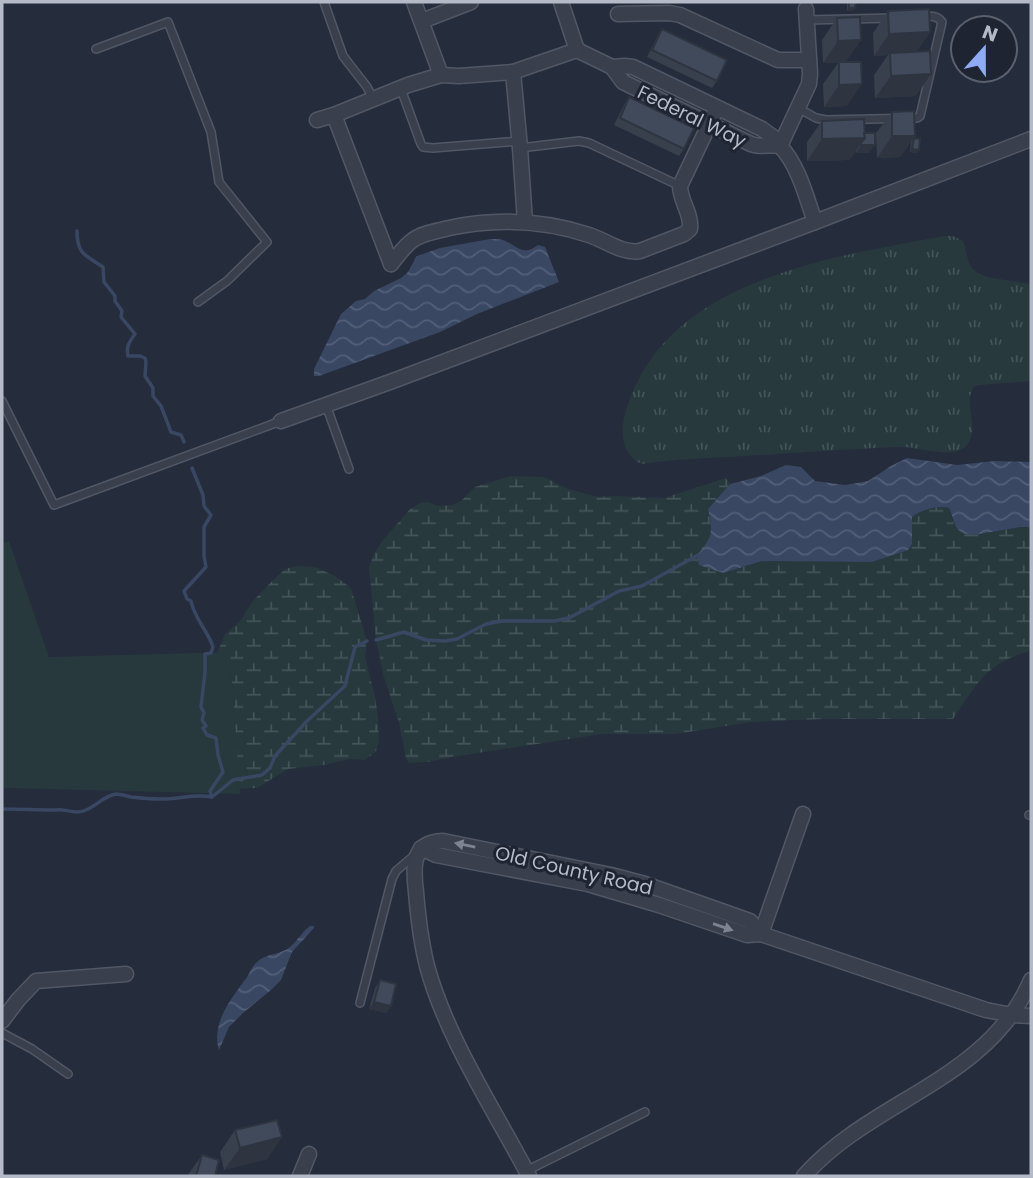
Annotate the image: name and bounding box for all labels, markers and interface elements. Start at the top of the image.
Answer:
north arrow [949,14,1019,84]
text: N [978,18,1001,49]
street label: Federal Way [633,79,751,155]
one-way arrow [454,839,476,850]
street label: Old County Road [493,839,655,902]
one-way arrow [713,922,734,933]

